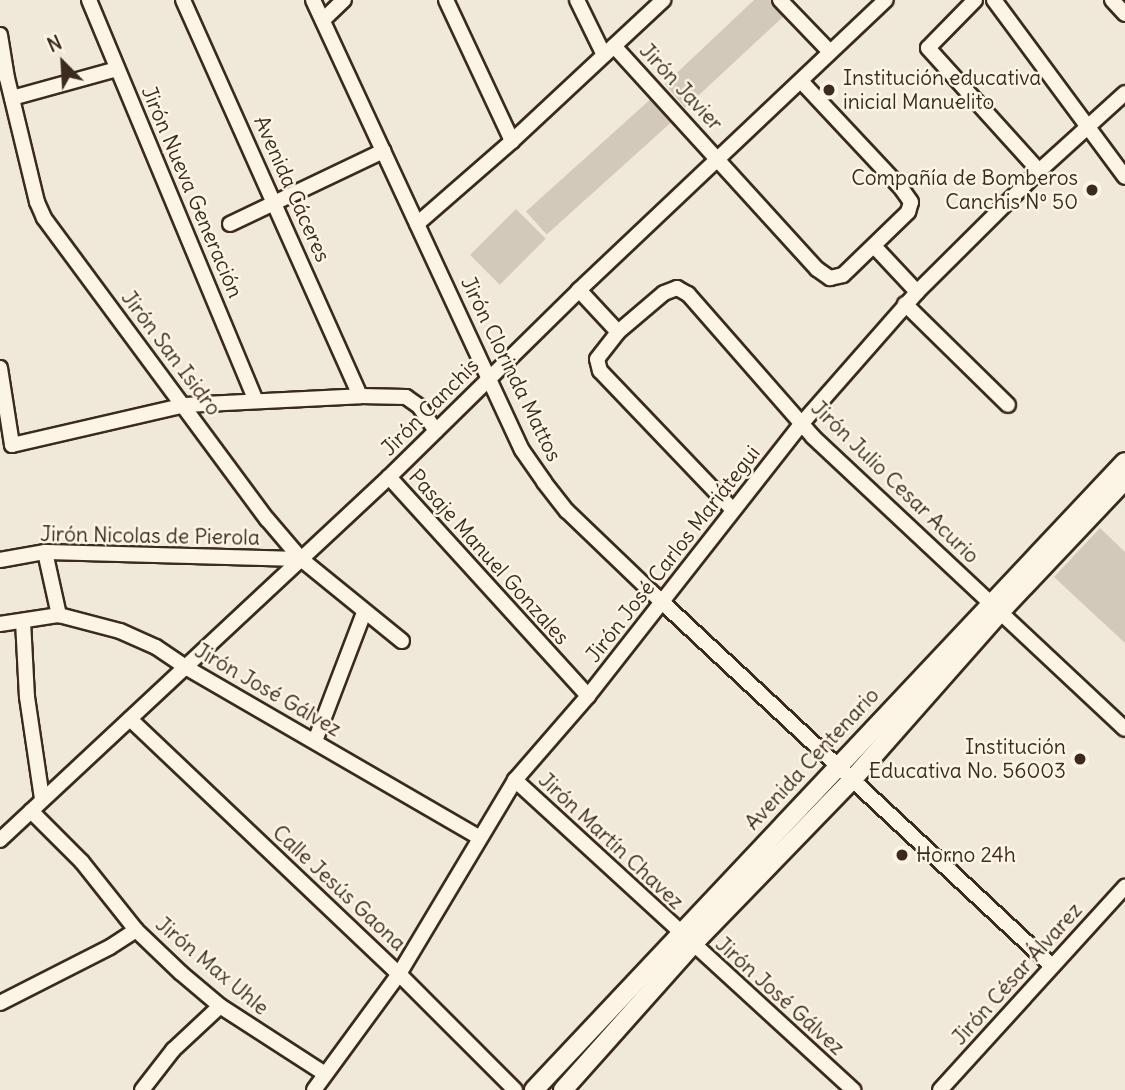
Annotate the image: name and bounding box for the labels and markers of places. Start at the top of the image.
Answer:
place label: Institución educativa inicial Manuelito [843,65,1041,115]
marker: Institución educativa inicial Manuelito [821,82,837,98]
place label: Compañía de Bomberos Canchis Nº 50 [851,165,1078,215]
marker: Compañía de Bomberos Canchis Nº 50 [1084,182,1100,198]
place label: Institución Educativa No. 56003 [869,734,1066,784]
marker: Institución Educativa No. 56003 [1072,751,1088,767]
place label: Horno 24h [916,842,1016,868]
marker: Horno 24h [894,847,910,863]

